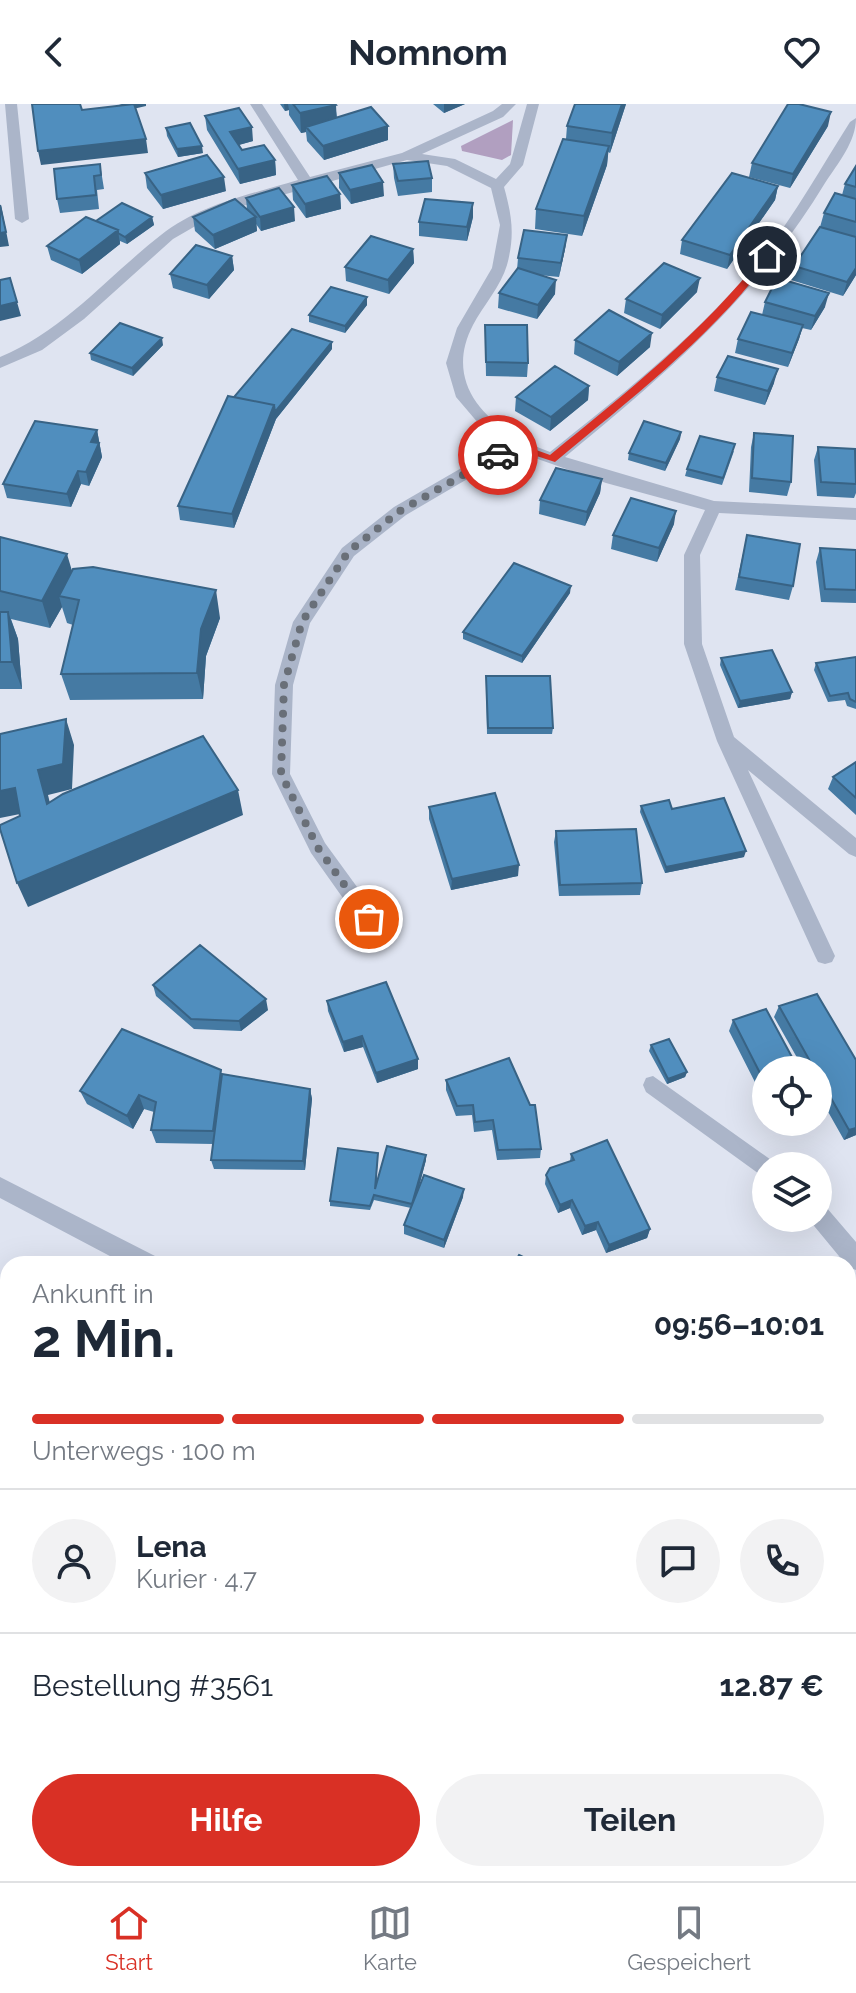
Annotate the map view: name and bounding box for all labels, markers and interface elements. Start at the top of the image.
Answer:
icon: back [32,30,76,74]
icon: heart [780,30,824,74]
text: Nomnom [348,31,508,73]
pin [733,222,801,290]
icon: home [745,234,789,278]
courier [458,415,538,495]
icon: car [476,433,520,477]
pin [335,885,403,953]
icon: bag [347,897,391,941]
map controls [752,1056,832,1232]
button: locate [752,1056,832,1136]
button: layers [752,1152,832,1232]
text: Ankunft in [32,1279,154,1309]
text: 09:56–10:01 [654,1307,824,1342]
text: 2 Min. [32,1308,175,1369]
text: Unterwegs · 100 m [32,1436,256,1466]
button: person [32,1519,116,1603]
button: chat [636,1519,720,1603]
button: phone [740,1519,824,1603]
text: Lena [136,1529,207,1564]
text: Kurier · 4.7 [136,1564,257,1594]
text: Bestellung #3561 [32,1668,273,1703]
text: 12.87 € [719,1668,824,1703]
button: Hilfe [32,1774,420,1866]
button: Teilen [436,1774,824,1866]
tab: Start [105,1901,153,1975]
tab: Karte [363,1901,417,1975]
tab: Gespeichert [627,1901,751,1975]

